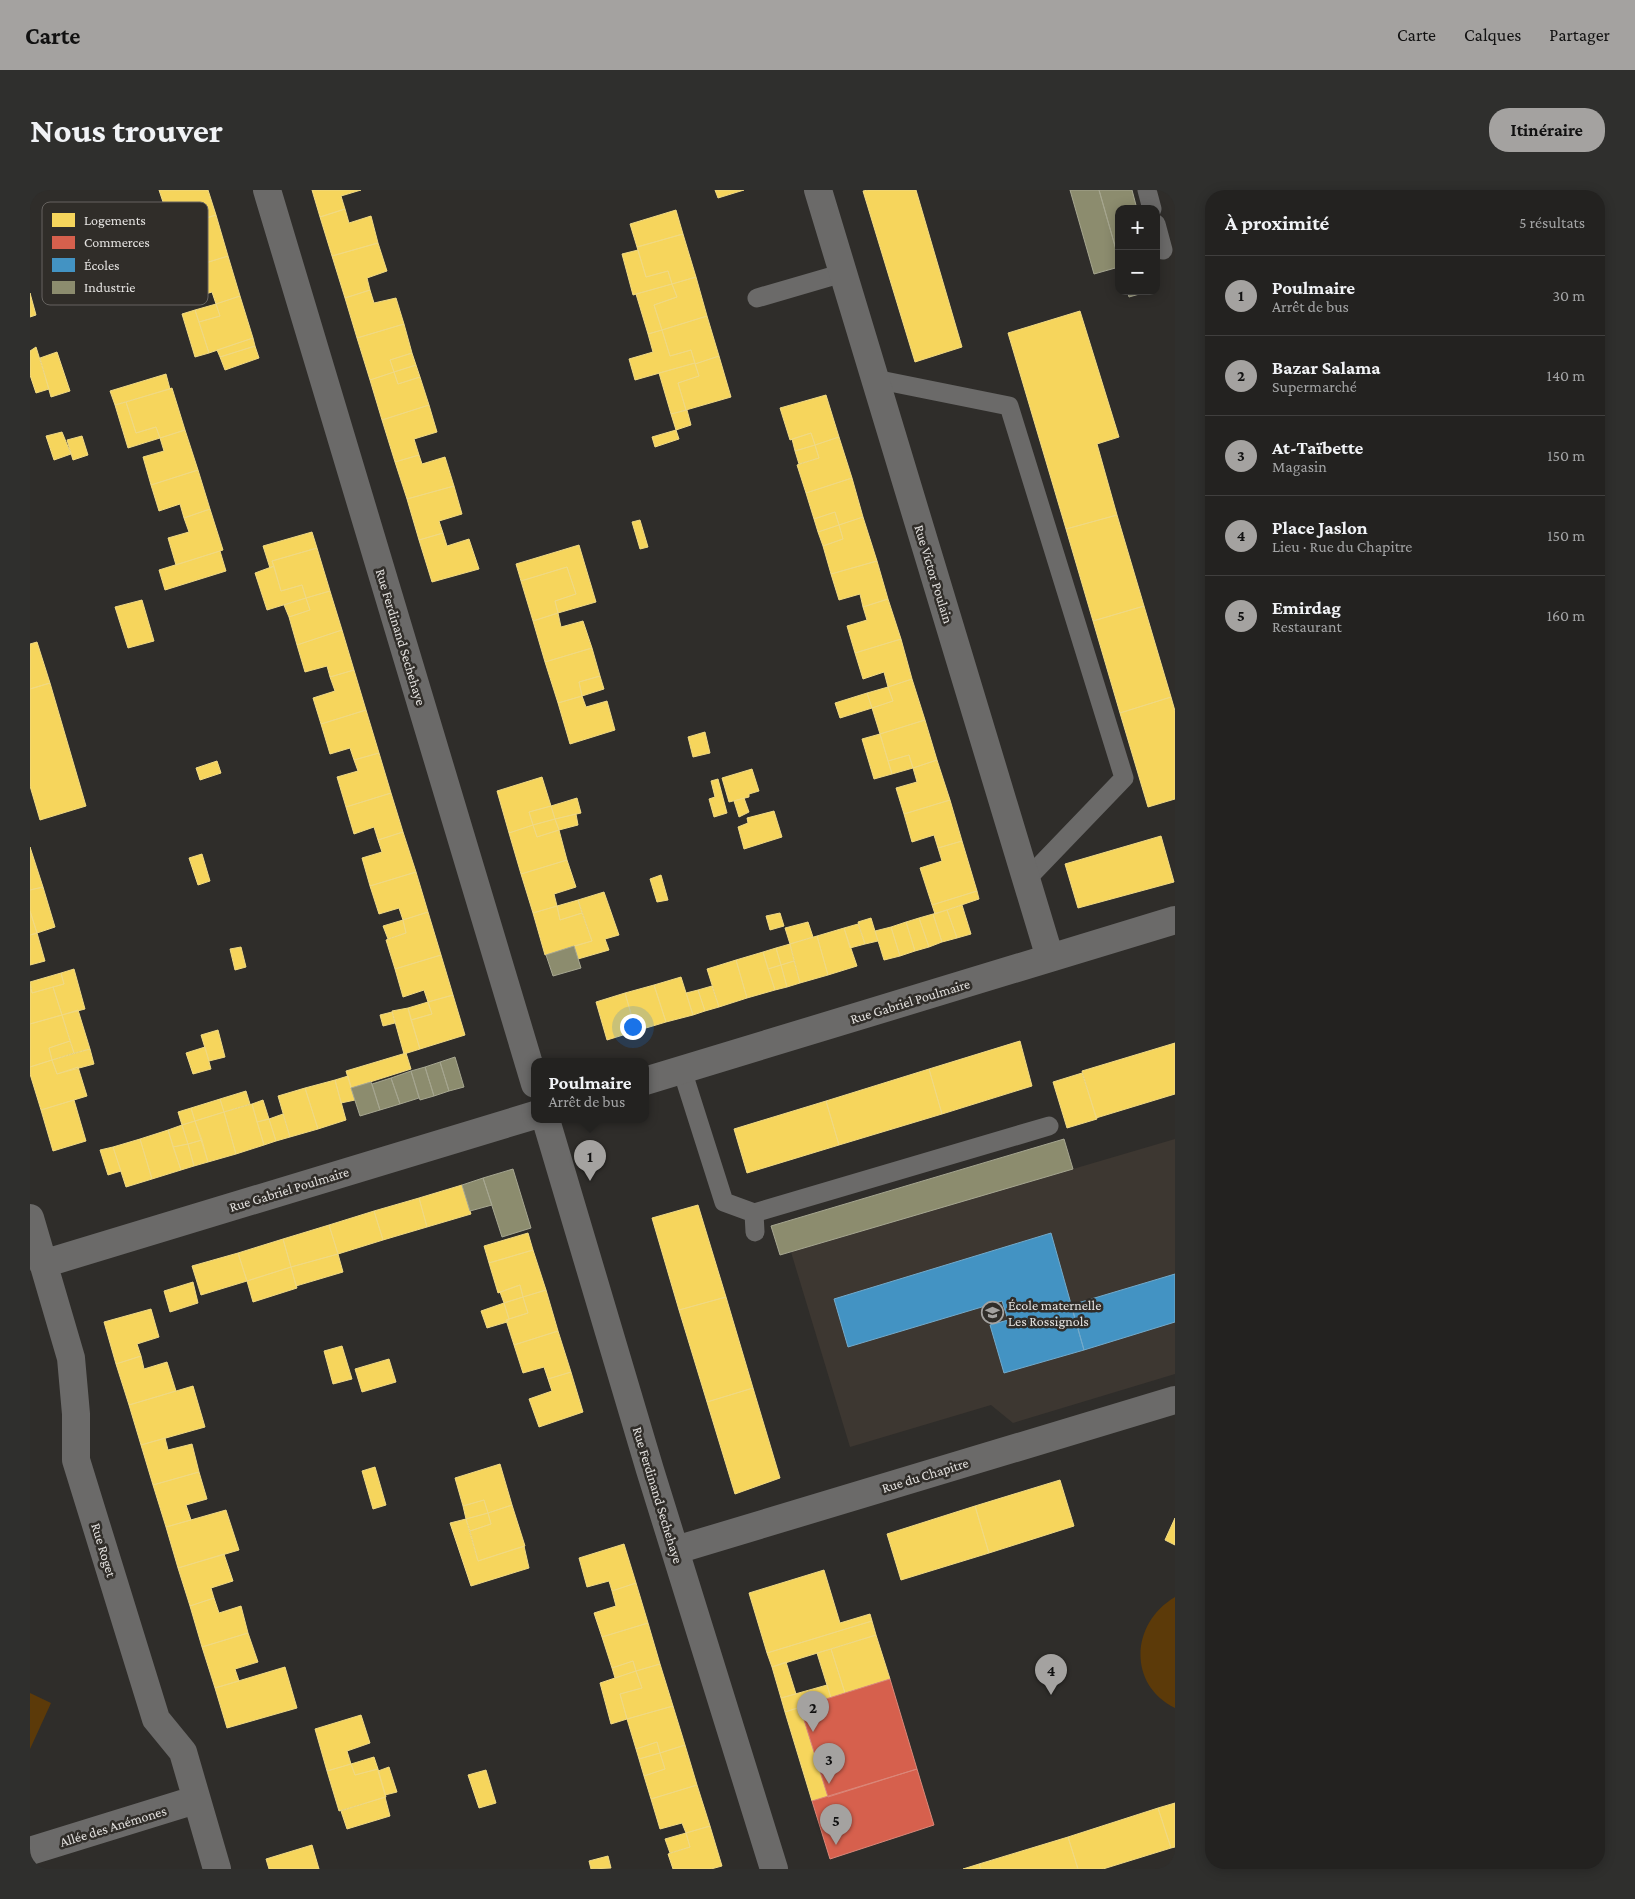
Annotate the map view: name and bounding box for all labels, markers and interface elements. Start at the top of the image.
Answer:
text: Carte [25,22,80,49]
text: Carte [1397,25,1436,45]
text: Calques [1464,25,1521,45]
text: Partager [1549,25,1610,45]
button: Itinéraire [1489,108,1605,152]
text: Nous trouver [30,111,223,150]
legend [42,202,208,305]
map controls [1115,205,1160,295]
button: + [1115,205,1160,250]
text: À proximité [1225,211,1329,235]
text: Logements [84,212,146,228]
text: 5 résultats [1519,214,1585,231]
text: Commerces [84,234,150,250]
button: − [1115,250,1160,295]
text: Écoles [84,257,120,273]
text: Poulmaire [1272,277,1355,298]
text: Industrie [84,279,135,295]
text: 1 [1238,287,1244,304]
text: 30 m [1553,287,1585,304]
text: Arrêt de bus [1272,298,1349,315]
text: Bazar Salama [1272,357,1381,378]
text: 2 [1237,367,1245,384]
text: 140 m [1547,367,1585,384]
text: Supermarché [1272,378,1357,395]
text: At-Taïbette [1272,437,1363,458]
text: 3 [1237,447,1245,464]
text: 150 m [1547,447,1585,464]
text: Magasin [1272,458,1327,475]
text: Place Jaslon [1272,517,1368,538]
street label: Rue Victor Poulain [911,523,957,626]
text: 4 [1237,527,1245,544]
text: 150 m [1547,527,1585,544]
text: Lieu · Rue du Chapitre [1272,538,1412,555]
street label: Rue Ferdinand Sechehaye [373,567,429,707]
text: Emirdag [1272,597,1341,618]
text: 5 [1237,607,1245,624]
text: 160 m [1547,607,1585,624]
text: Restaurant [1272,618,1342,635]
street label: Rue Gabriel Poulmaire [848,975,972,1027]
your location [620,1014,646,1040]
popup [531,1058,649,1123]
text: Poulmaire [548,1072,632,1093]
text: Arrêt de bus [548,1093,625,1110]
pin: 1 [574,1140,606,1181]
street label: Rue Gabriel Poulmaire [227,1163,351,1215]
place label: École maternelle Les Rossignols [1008,1297,1101,1329]
school or university icon: École maternelle Les Rossignols [980,1301,1004,1325]
street label: Rue Ferdinand Sechehaye [630,1425,686,1565]
street label: Rue du Chapitre [880,1454,970,1496]
street label: Rue Roget [88,1521,120,1579]
pin: 4 [1035,1654,1067,1695]
pin: 2 [797,1691,829,1732]
pin: 3 [813,1743,845,1784]
street label: Allée des Anémones [58,1802,168,1850]
pin: 5 [820,1804,852,1845]

